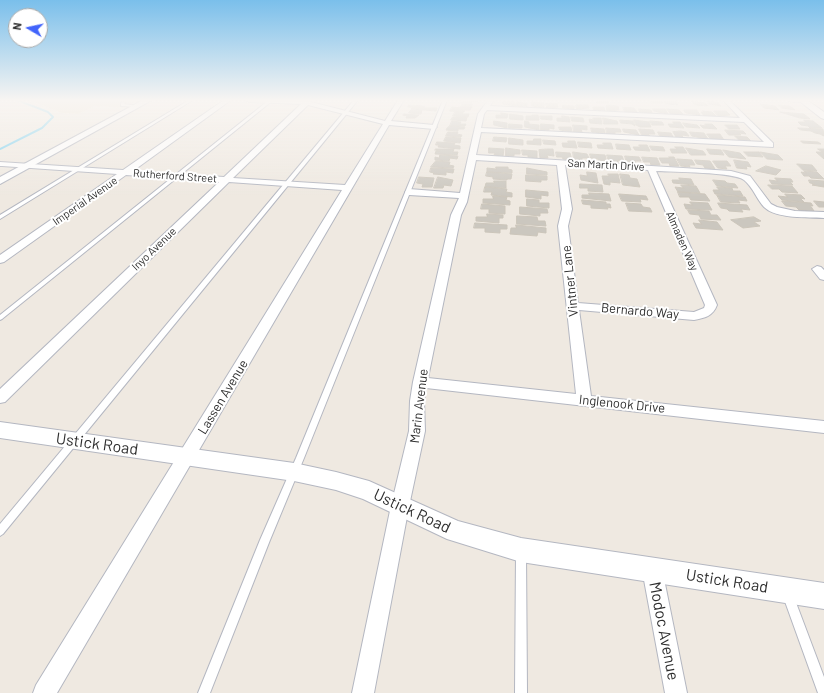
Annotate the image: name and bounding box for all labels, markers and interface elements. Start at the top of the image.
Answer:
north arrow [8,8,48,48]
text: N [10,22,24,31]
street label: San Martin Drive [567,156,645,174]
street label: Rutherford Street [133,166,217,186]
street label: Imperial Avenue [50,174,120,228]
street label: Almaden Way [663,209,701,273]
street label: Inyo Avenue [129,225,179,273]
street label: Vintner Lane [558,245,582,317]
street label: Bernardo Way [600,300,680,322]
street label: Lassen Avenue [195,357,251,437]
street label: Marin Avenue [407,368,431,444]
street label: Inglenook Drive [578,392,666,416]
street label: Ustick Road [55,429,139,459]
street label: Ustick Road [370,485,454,537]
street label: Ustick Road [685,565,769,597]
street label: Modoc Avenue [645,580,683,682]

